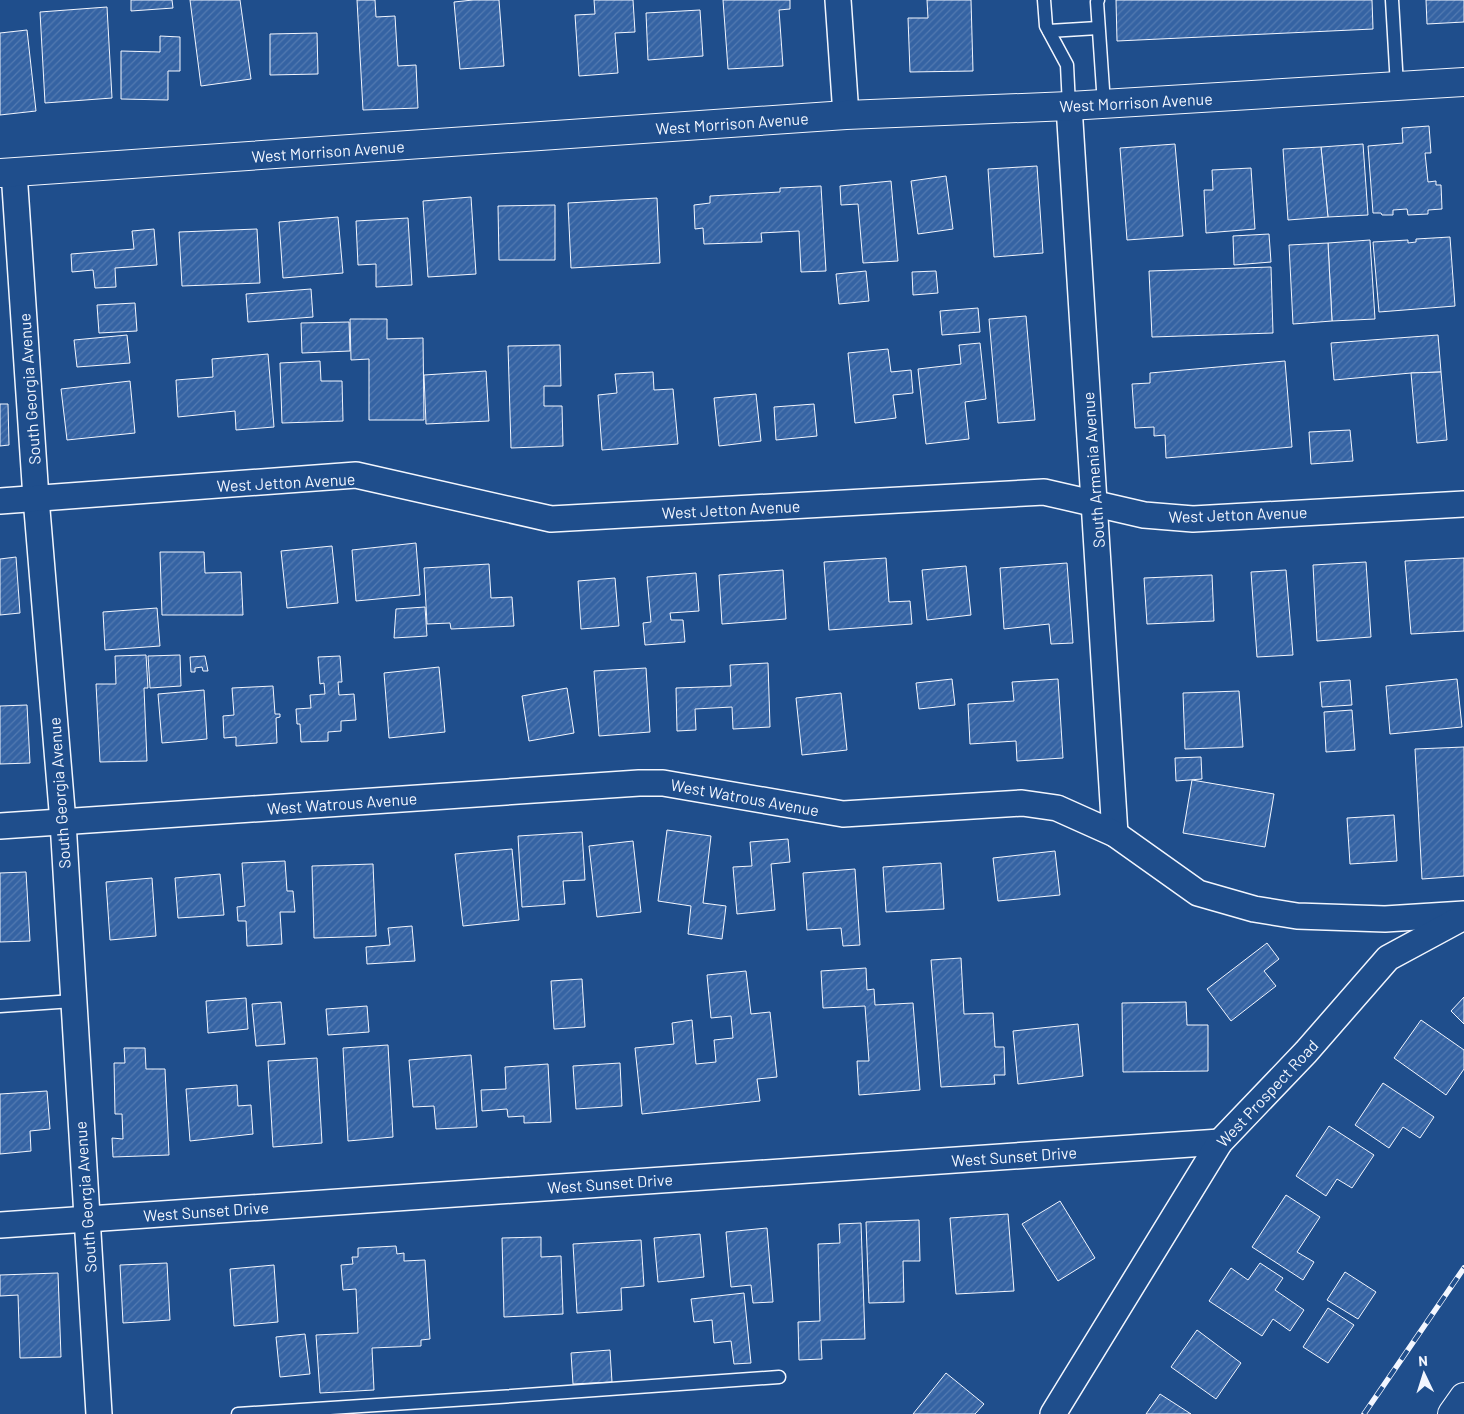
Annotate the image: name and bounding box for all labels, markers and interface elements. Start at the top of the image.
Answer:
street label: West Morrison Avenue [1059,89,1213,115]
street label: West Morrison Avenue [655,108,809,138]
street label: West Morrison Avenue [251,136,405,166]
street label: South Georgia Avenue [14,313,44,465]
street label: South Armenia Avenue [1078,391,1108,549]
street label: West Jetton Avenue [216,469,356,495]
street label: West Jetton Avenue [661,496,801,522]
street label: West Jetton Avenue [1168,502,1308,526]
street label: South Georgia Avenue [44,717,74,869]
street label: West Watrous Avenue [669,775,821,819]
street label: West Watrous Avenue [266,788,418,818]
street label: West Prospect Road [1212,1035,1322,1151]
street label: South Georgia Avenue [70,1121,100,1273]
street label: West Sunset Drive [951,1142,1077,1170]
street label: West Sunset Drive [547,1169,673,1197]
street label: West Sunset Drive [143,1197,269,1225]
north arrow [1399,1349,1449,1399]
text: N [1418,1352,1428,1369]

